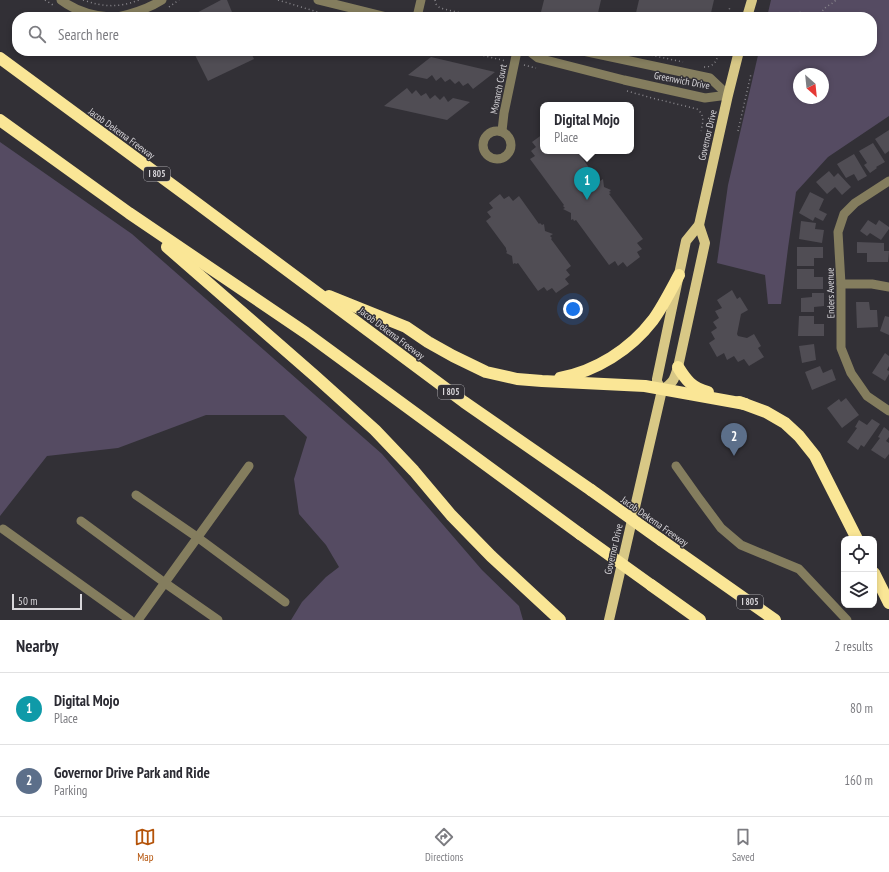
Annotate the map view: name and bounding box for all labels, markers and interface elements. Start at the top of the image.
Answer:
search box [12,12,877,56]
icon: search [26,23,48,45]
text: Search here [58,25,119,44]
street label: Monarch Court [487,63,510,115]
north arrow [793,68,829,104]
street label: Greenwich Drive [653,69,711,92]
popup [540,102,634,154]
street label: Jacob Dekema Freeway [85,104,158,162]
street label: Governor Drive [695,108,720,162]
text: Digital Mojo [554,110,620,129]
text: Place [554,129,578,146]
road number: I 805 [144,167,170,181]
pin: 1 [574,167,600,200]
street label: Enders Avenue [824,268,837,318]
your location [563,299,583,319]
street label: Jacob Dekema Freeway [355,304,427,363]
road number: I 805 [438,385,464,399]
pin: 2 [721,423,747,456]
street label: Jacob Dekema Freeway [618,493,691,550]
street label: Governor Drive [601,522,626,576]
map controls [841,536,877,608]
button: locate [841,536,877,572]
button: layers [841,572,877,608]
scale bar [12,592,82,611]
text: 50 m [18,594,37,608]
road number: I 805 [737,595,763,609]
text: Nearby [16,635,59,657]
text: 2 results [834,638,873,655]
text: Digital Mojo [54,691,119,710]
text: 1 [26,700,32,717]
text: 80 m [850,700,873,717]
text: Place [54,710,78,727]
text: Governor Drive Park and Ride [54,763,210,782]
text: 2 [26,772,32,789]
text: 160 m [844,772,873,789]
text: Parking [54,782,87,799]
tab: Map [134,826,156,864]
tab: Directions [425,826,463,864]
tab: Saved [732,826,755,864]

